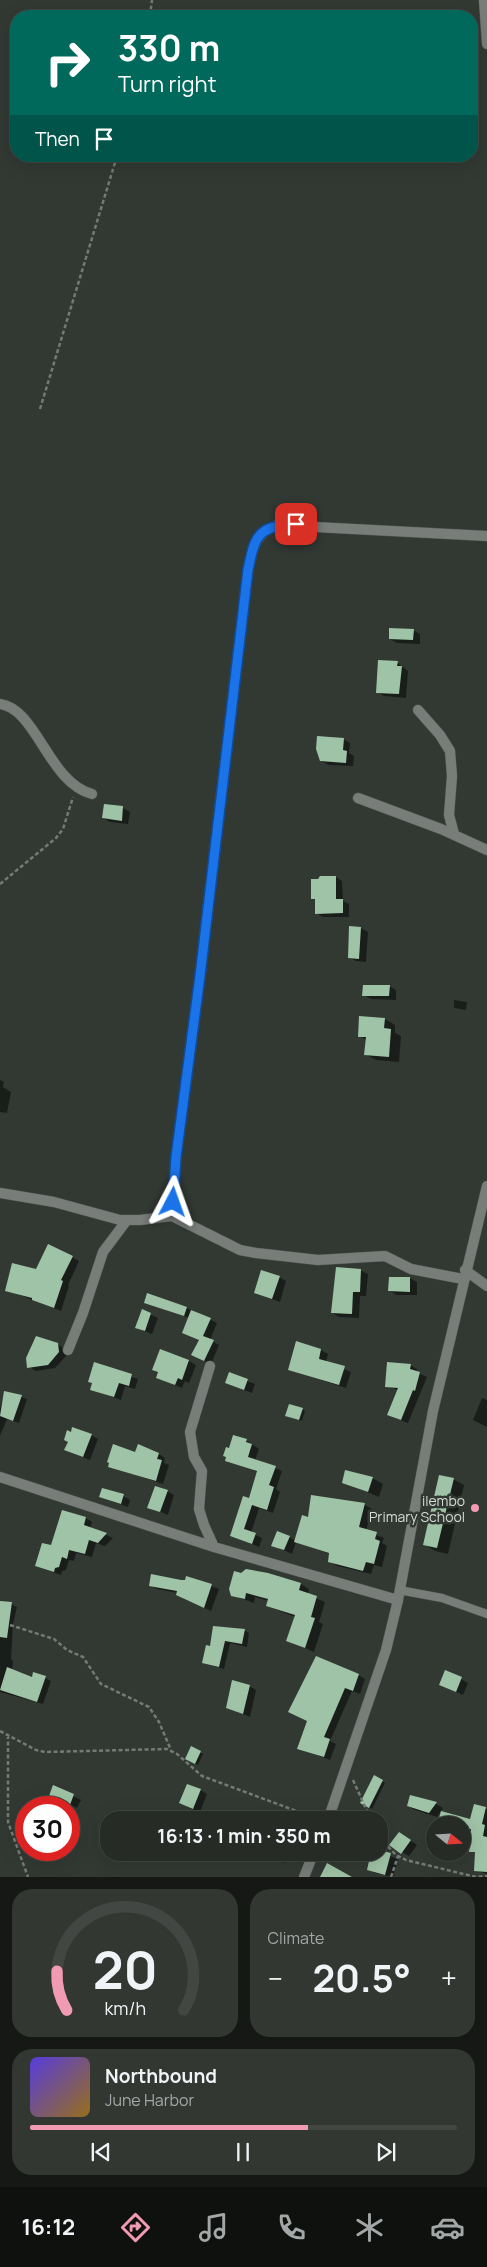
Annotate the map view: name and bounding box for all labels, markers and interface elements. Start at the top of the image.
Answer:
text: 330 m [118,24,220,72]
icon: right [35,30,100,95]
text: Turn right [118,69,216,99]
icon: arrive [90,125,118,153]
text: Then [35,126,80,152]
pin [275,503,317,545]
icon: arrive [282,510,310,538]
position arrow [146,1175,198,1227]
place label: ilembo Primary School [369,1491,465,1526]
marker: ilembo Primary School [469,1502,481,1514]
speed limit sign: 30 [15,1796,80,1861]
north arrow [426,1816,471,1861]
map controls [426,1816,471,1861]
text: 16:13 · 1 min · 350 m [157,1823,331,1849]
text: Climate [268,1927,324,1949]
text: 20 [92,1934,157,2005]
text: 20.5° [312,1951,411,2003]
text: − [268,1959,283,1997]
text: + [441,1959,457,1997]
text: km/h [104,1996,146,2020]
text: Northbound [105,2063,217,2089]
text: June Harbor [105,2089,194,2111]
icon: previous [87,2138,115,2166]
icon: pause [229,2138,257,2166]
icon: next [372,2138,400,2166]
icon: directions [118,2210,153,2245]
icon: music [196,2210,231,2245]
icon: phone [274,2210,309,2245]
icon: climate [352,2210,387,2245]
icon: car [430,2210,465,2245]
text: 16:12 [22,2212,75,2242]

